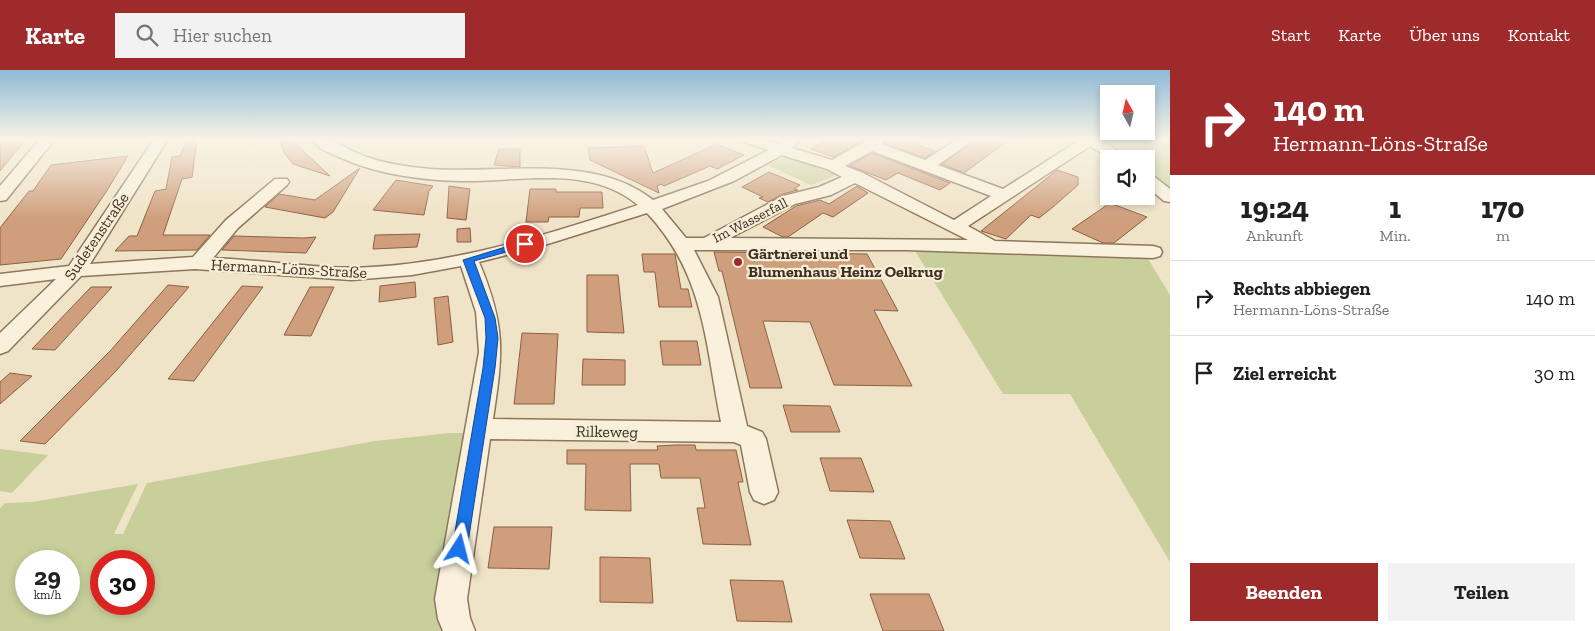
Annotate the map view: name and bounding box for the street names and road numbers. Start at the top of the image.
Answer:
street label: Sudetenstraße [60,189,133,284]
street label: Im Wasserfall [710,194,791,247]
street label: Hermann-Löns-Straße [210,255,368,282]
street label: Rilkeweg [576,421,639,442]

